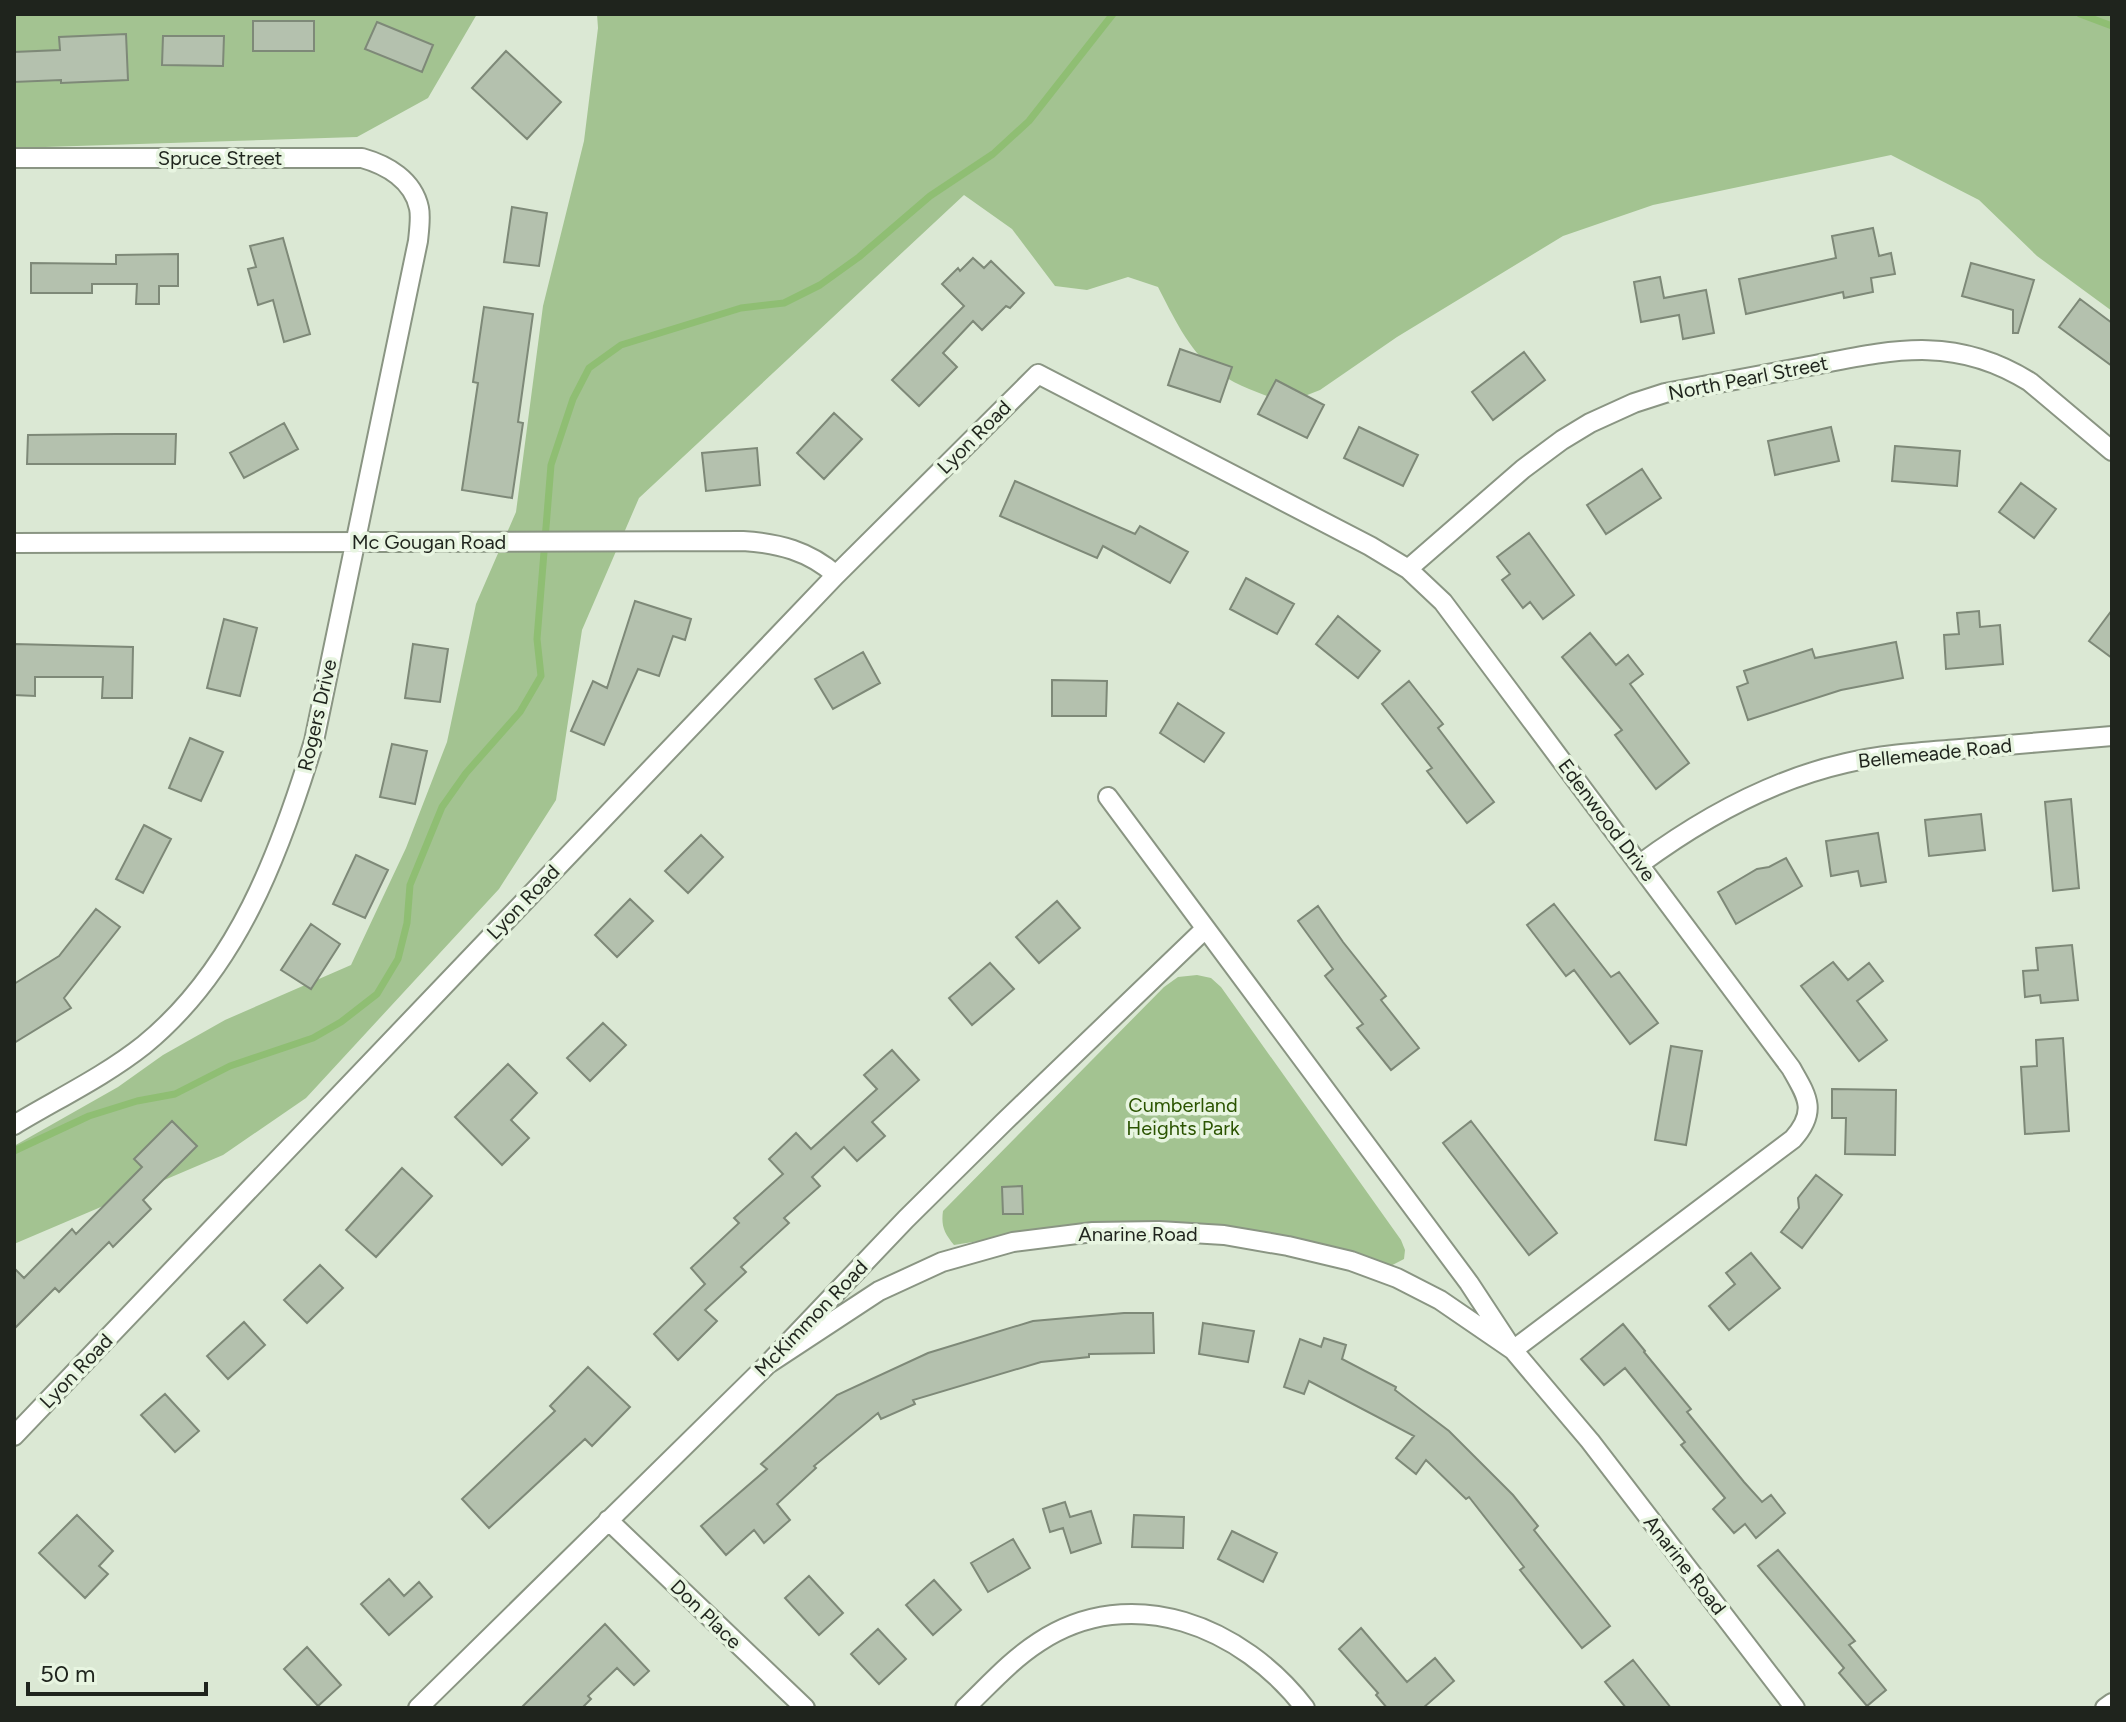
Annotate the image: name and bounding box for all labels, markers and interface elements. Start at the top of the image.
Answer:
street label: Spruce Street [158,146,282,170]
street label: North Pearl Street [1666,351,1830,405]
street label: Lyon Road [932,395,1016,479]
street label: Mc Gougan Road [352,530,506,554]
street label: Rogers Drive [292,657,342,773]
street label: Bellemeade Road [1857,733,2013,773]
street label: Edenwood Drive [1553,754,1661,886]
street label: Lyon Road [482,860,564,944]
park label: Cumberland Heights Park [1126,1093,1240,1140]
street label: Anarine Road [1078,1222,1198,1246]
street label: McKimmon Road [749,1255,873,1381]
street label: Lyon Road [35,1329,117,1413]
street label: Anarine Road [1639,1511,1731,1619]
street label: Don Place [666,1574,747,1654]
scale bar [28,1646,206,1696]
text: 50 m [40,1659,96,1688]

